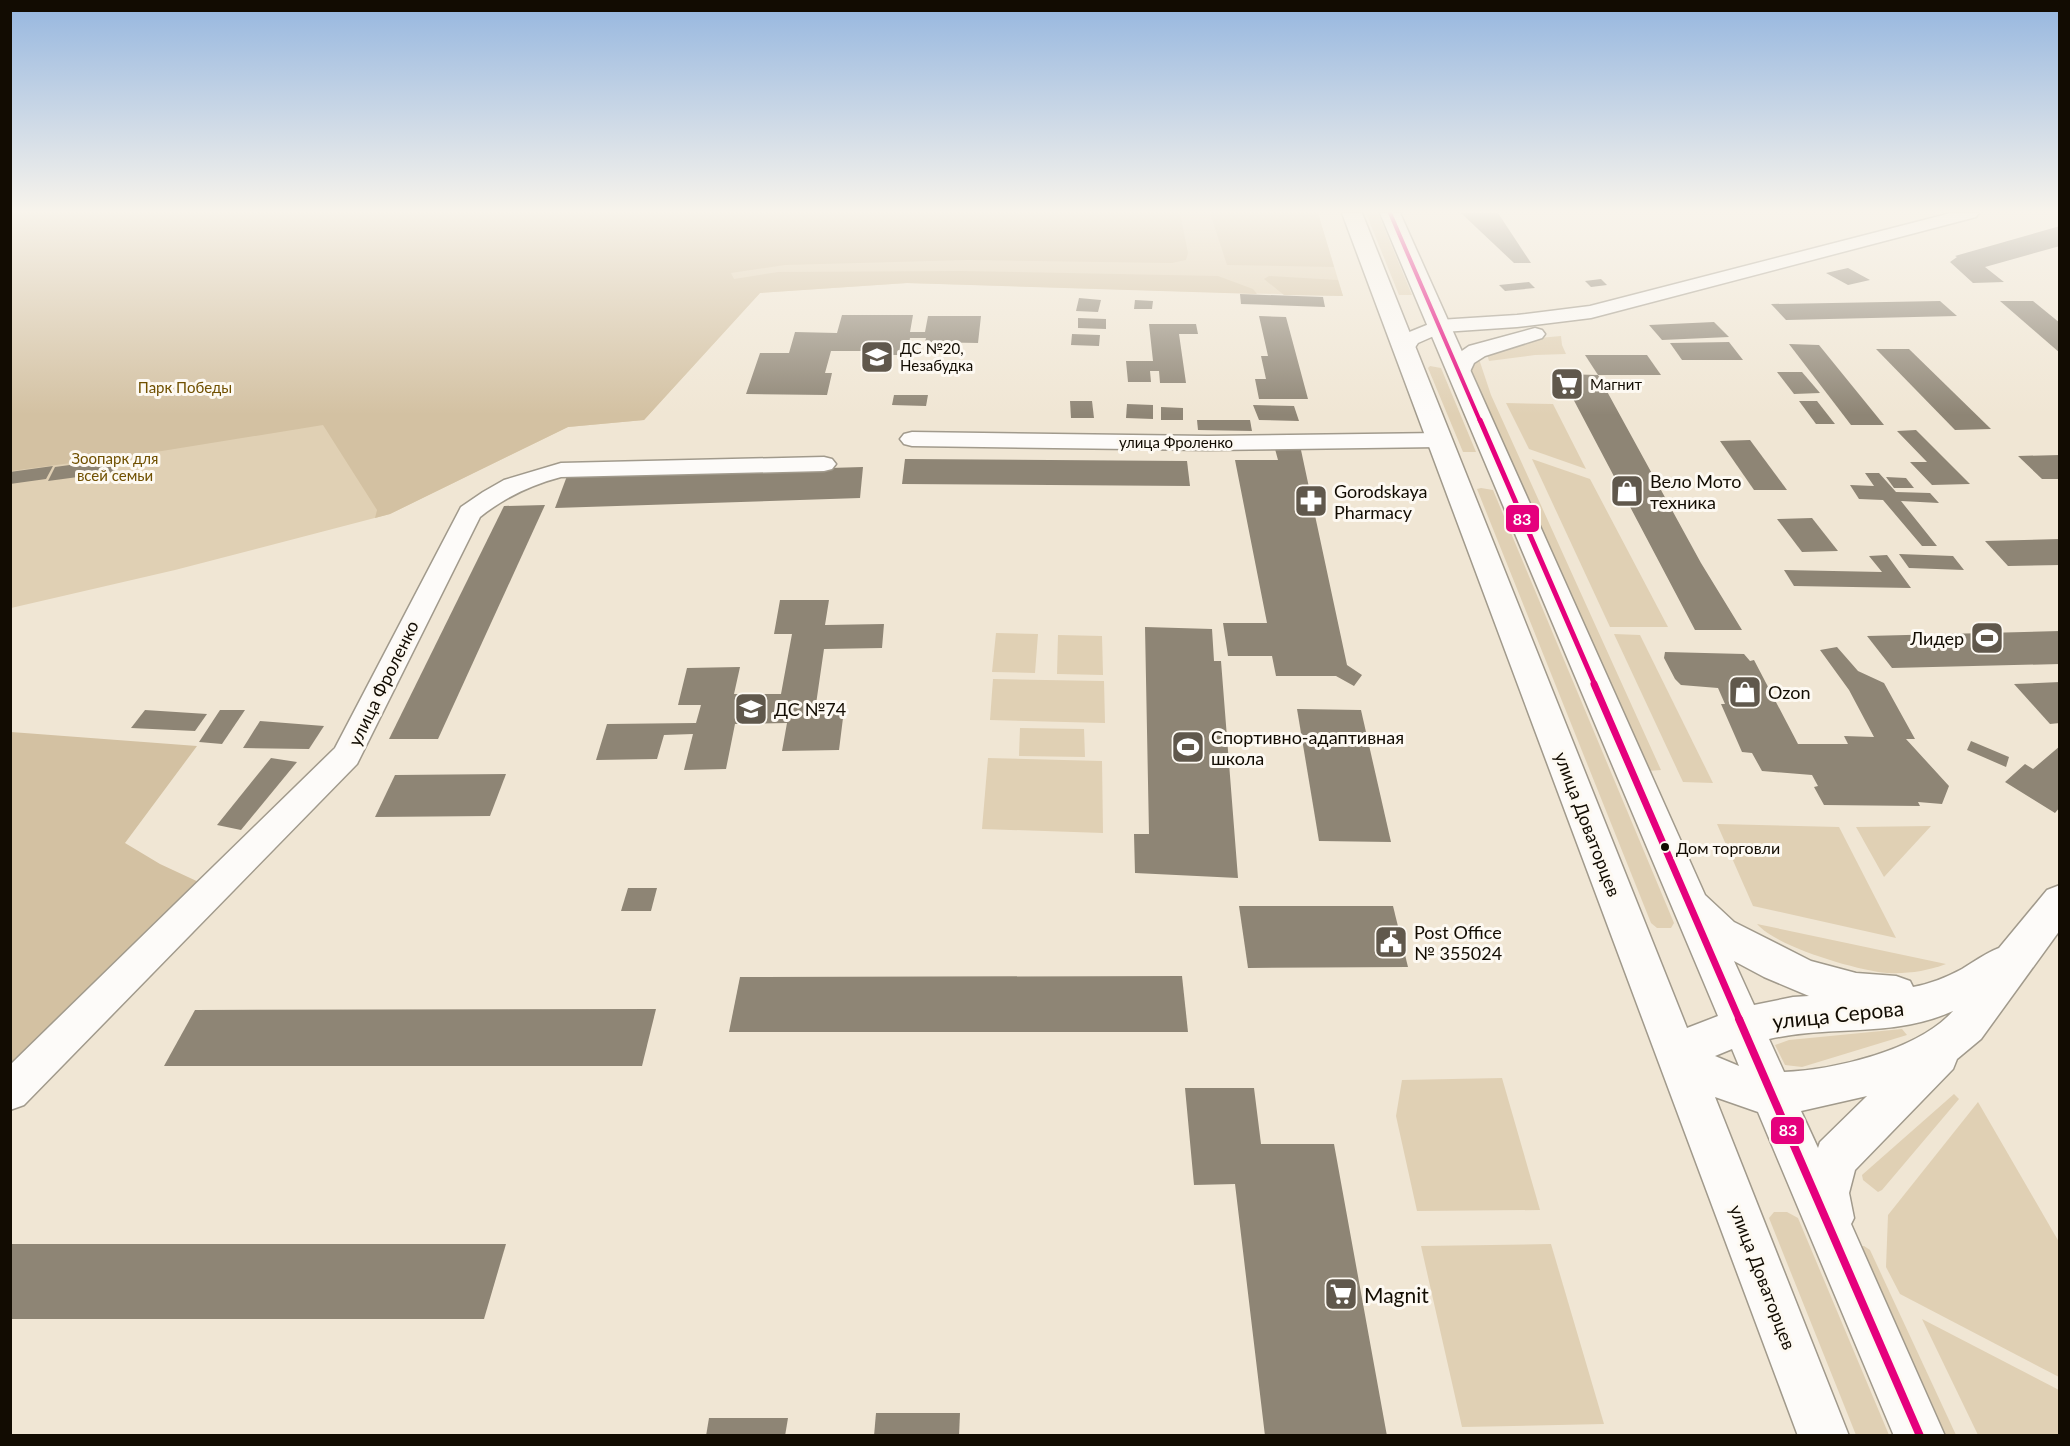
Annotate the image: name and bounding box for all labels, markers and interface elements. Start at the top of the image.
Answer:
school or university icon: ДС №20, Незабудка [859,339,895,375]
place label: ДС №20, Незабудка [900,339,973,374]
supermarket icon: Магнит [1549,366,1585,402]
place label: Магнит [1590,375,1642,393]
park label: Парк Победы [138,378,232,396]
street label: улица Фроленко [1119,433,1233,451]
park label: Зоопарк для всей семьи [72,449,158,484]
place label: Вело Мото техника [1650,470,1742,513]
shop icon: Вело Мото техника [1609,473,1645,509]
place label: Gorodskaya Pharmacy [1334,480,1427,523]
pharmacy icon: Gorodskaya Pharmacy [1293,483,1329,519]
line badge: 83 [1505,504,1540,533]
text: 83 [1513,509,1531,528]
street label: улица Фроленко [343,617,423,749]
sports icon: Лидер [1969,620,2005,656]
place label: Лидер [1909,627,1964,649]
shop icon: Ozon [1727,674,1763,710]
place label: Ozon [1768,681,1810,703]
school or university icon: ДС №74 [733,691,769,727]
place label: ДС №74 [774,698,846,720]
place label: Спортивно-адаптивная школа [1211,726,1404,769]
sports icon: Спортивно-адаптивная школа [1170,729,1206,765]
street label: улица Доваторцев [1550,748,1626,900]
place label: Дом торговли [1676,838,1780,857]
marker: Дом торговли [1659,841,1671,853]
place label: Post Office № 355024 [1414,921,1502,964]
public building icon: Post Office № 355024 [1373,924,1409,960]
street label: улица Серова [1771,995,1905,1033]
line badge: 83 [1770,1116,1805,1145]
text: 83 [1779,1120,1797,1139]
street label: улица Доваторцев [1725,1201,1801,1353]
supermarket icon: Magnit [1323,1276,1359,1312]
place label: Magnit [1364,1282,1429,1307]

